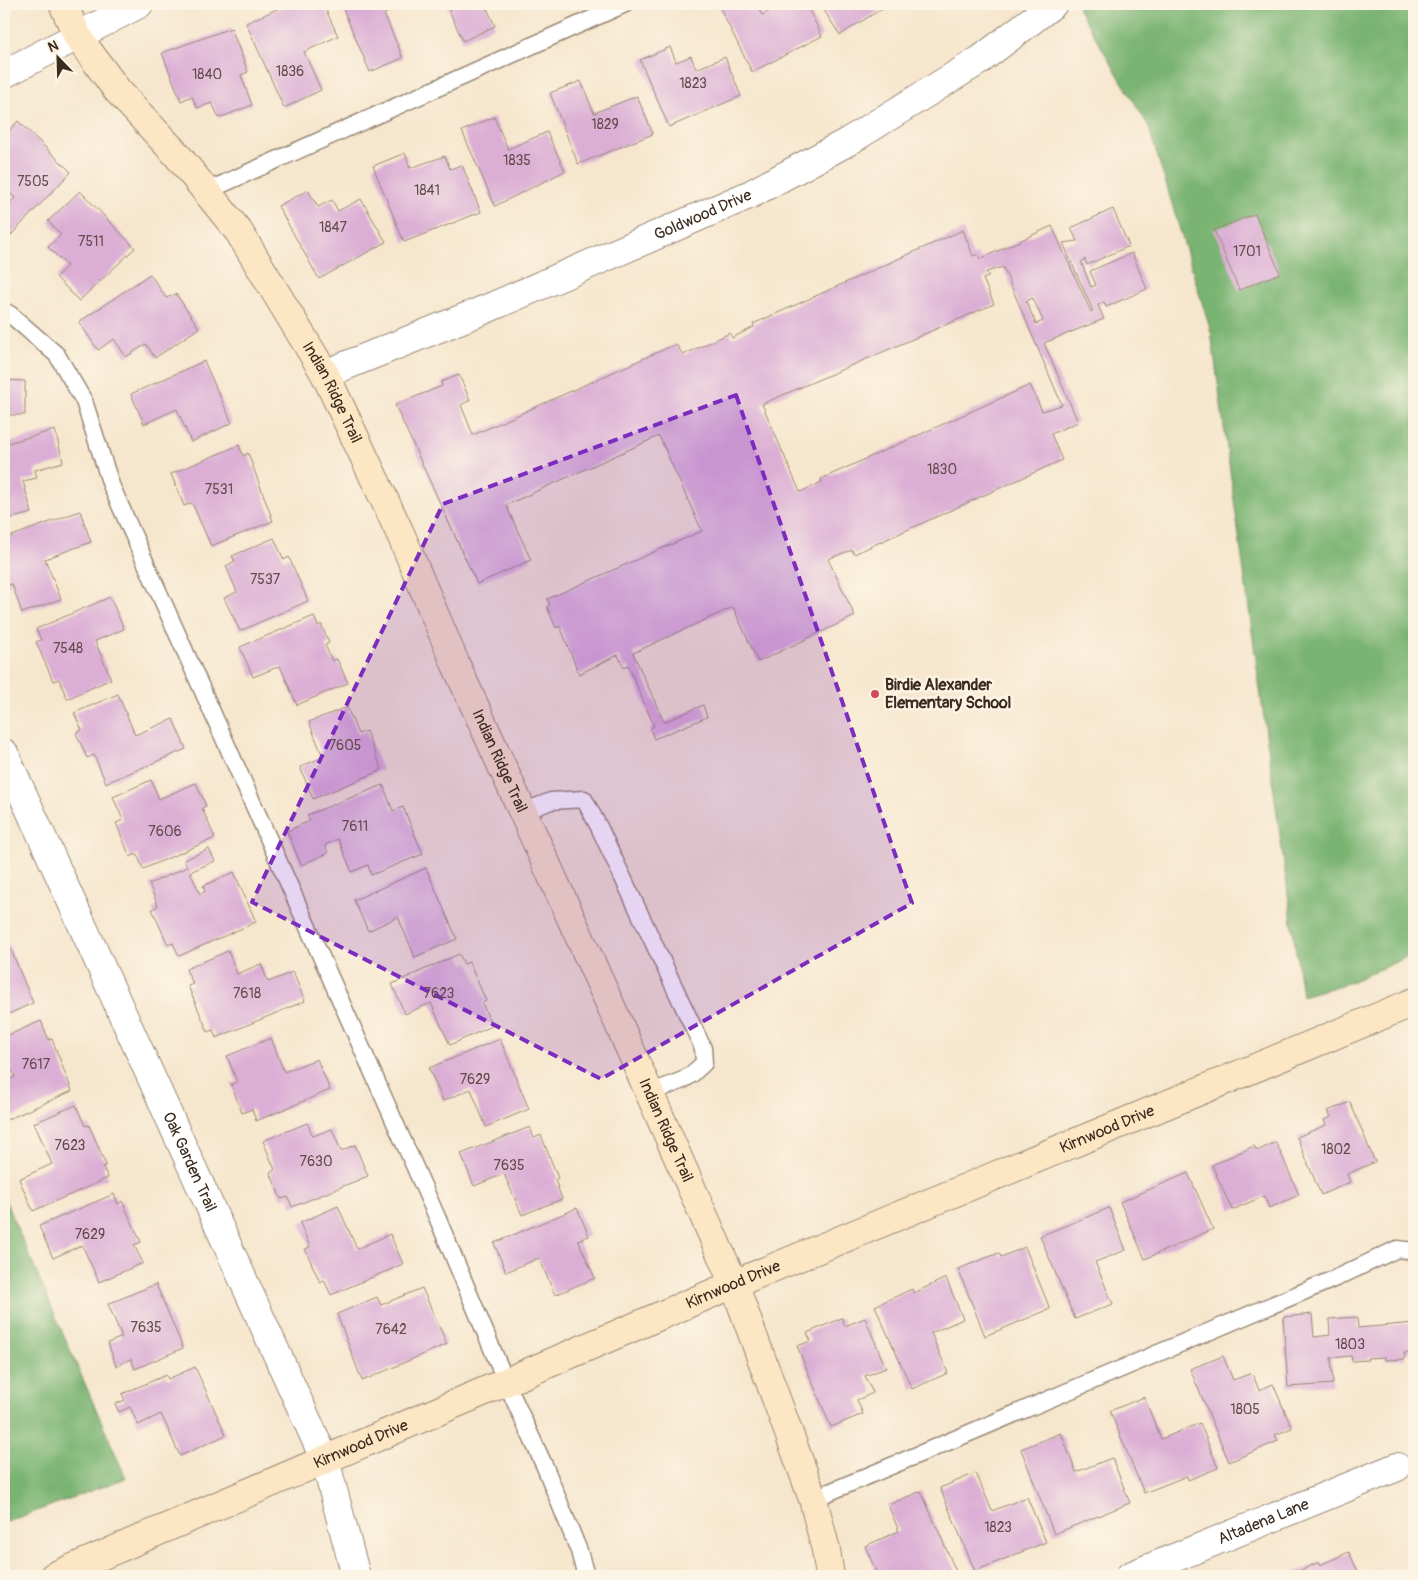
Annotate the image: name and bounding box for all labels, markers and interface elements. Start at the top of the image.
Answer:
north arrow [32,32,82,82]
text: N [45,37,61,56]
house number: 1836 [276,63,304,80]
house number: 1840 [192,66,222,83]
house number: 1823 [679,75,707,92]
house number: 1829 [591,116,619,133]
house number: 1835 [503,152,531,169]
house number: 7505 [17,173,49,190]
house number: 1841 [414,182,440,199]
street label: Goldwood Drive [651,185,755,245]
house number: 1847 [319,219,348,236]
house number: 7511 [78,233,104,250]
house number: 1701 [1233,243,1261,260]
street label: Indian Ridge Trail [298,338,366,446]
house number: 1830 [927,461,957,478]
house number: 7531 [205,481,233,498]
house number: 7537 [250,571,281,588]
house number: 7548 [53,640,83,657]
place label: Birdie Alexander Elementary School [885,675,1012,713]
marker: Birdie Alexander Elementary School [869,688,881,700]
street label: Indian Ridge Trail [467,706,532,816]
house number: 7605 [329,737,361,754]
house number: 7611 [342,818,368,835]
house number: 7606 [148,823,182,840]
house number: 7618 [233,985,261,1002]
house number: 7623 [424,985,455,1002]
house number: 7617 [22,1056,51,1073]
house number: 7629 [460,1071,490,1088]
street label: Indian Ridge Trail [634,1075,698,1185]
street label: Kirnwood Drive [1057,1101,1158,1158]
street label: Oak Garden Trail [158,1109,221,1215]
house number: 7623 [55,1137,86,1154]
house number: 1802 [1321,1141,1351,1158]
house number: 7630 [300,1153,332,1170]
house number: 7635 [494,1157,524,1174]
house number: 7629 [75,1226,105,1243]
street label: Kirnwood Drive [683,1256,784,1313]
house number: 7635 [131,1319,161,1336]
house number: 7642 [375,1321,407,1338]
house number: 1803 [1335,1336,1365,1353]
house number: 1805 [1230,1401,1260,1418]
street label: Kirnwood Drive [311,1415,411,1473]
street label: Altadena Lane [1215,1494,1312,1549]
house number: 1823 [984,1519,1012,1536]

